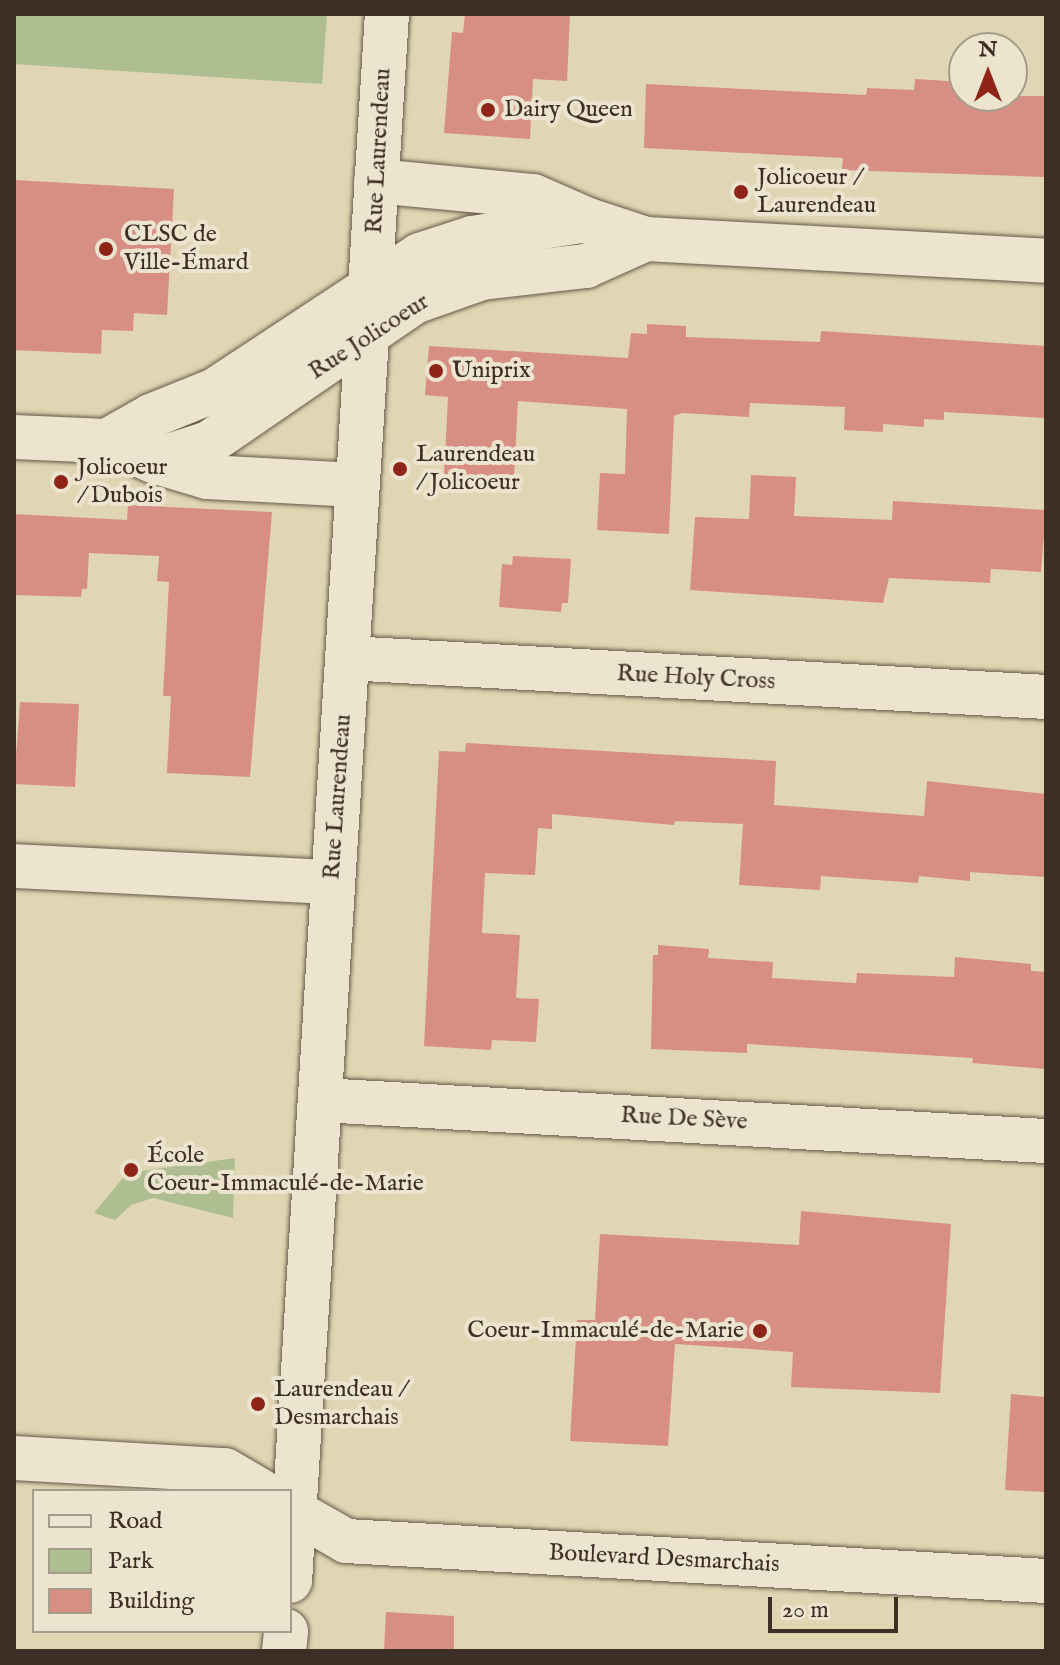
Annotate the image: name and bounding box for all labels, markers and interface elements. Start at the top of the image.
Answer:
north arrow [948,32,1028,112]
text: N [978,36,998,64]
street label: Rue Laurendeau [360,67,398,235]
place label: Dairy Queen [504,96,633,124]
marker: Dairy Queen [479,101,497,119]
place label: Jolicoeur / Laurendeau [757,164,876,220]
marker: Jolicoeur / Laurendeau [732,183,750,201]
place label: CLSC de Ville-Émard [124,221,248,277]
marker: CLSC de Ville-Émard [95,238,117,260]
street label: Rue Jolicoeur [304,288,434,386]
place label: Uniprix [452,357,531,385]
marker: Uniprix [427,362,445,380]
place label: Laurendeau / Jolicoeur [416,441,535,497]
place label: Jolicoeur / Dubois [77,454,167,510]
marker: Laurendeau / Jolicoeur [391,460,409,478]
marker: Jolicoeur / Dubois [52,473,70,491]
street label: Rue Holy Cross [616,659,776,697]
street label: Rue Laurendeau [318,713,358,881]
street label: Rue De Sève [620,1101,748,1137]
place label: École Coeur-Immaculé-de-Marie [147,1142,424,1198]
marker: École Coeur-Immaculé-de-Marie [122,1161,140,1179]
place label: Coeur-Immaculé-de-Marie [467,1317,744,1345]
marker: Coeur-Immaculé-de-Marie [751,1322,769,1340]
place label: Laurendeau / Desmarchais [274,1376,407,1432]
marker: Laurendeau / Desmarchais [249,1395,267,1413]
legend [32,1489,292,1633]
text: Road [108,1506,162,1537]
street label: Boulevard Desmarchais [548,1539,780,1579]
text: Park [108,1546,154,1577]
scale bar [772,1581,902,1631]
text: Building [108,1586,194,1617]
text: 20 m [782,1595,829,1626]

